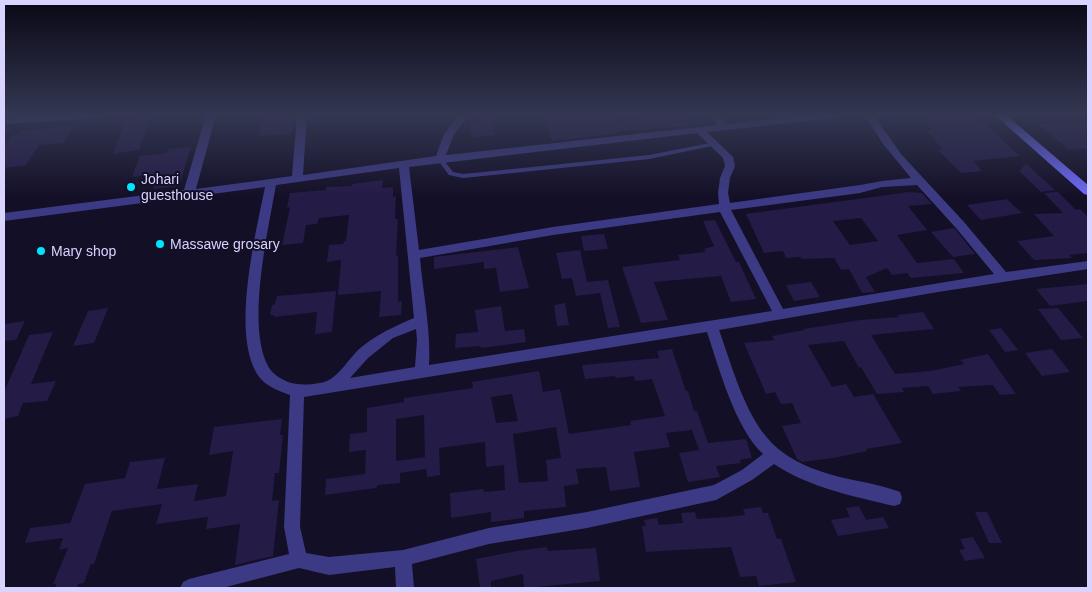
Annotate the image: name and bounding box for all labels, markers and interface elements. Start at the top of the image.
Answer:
place label: Johari guesthouse [141,171,214,203]
marker: Johari guesthouse [125,181,137,193]
place label: Massawe grosary [170,236,280,252]
marker: Massawe grosary [154,238,166,250]
place label: Mary shop [51,243,117,259]
marker: Mary shop [35,245,47,257]

